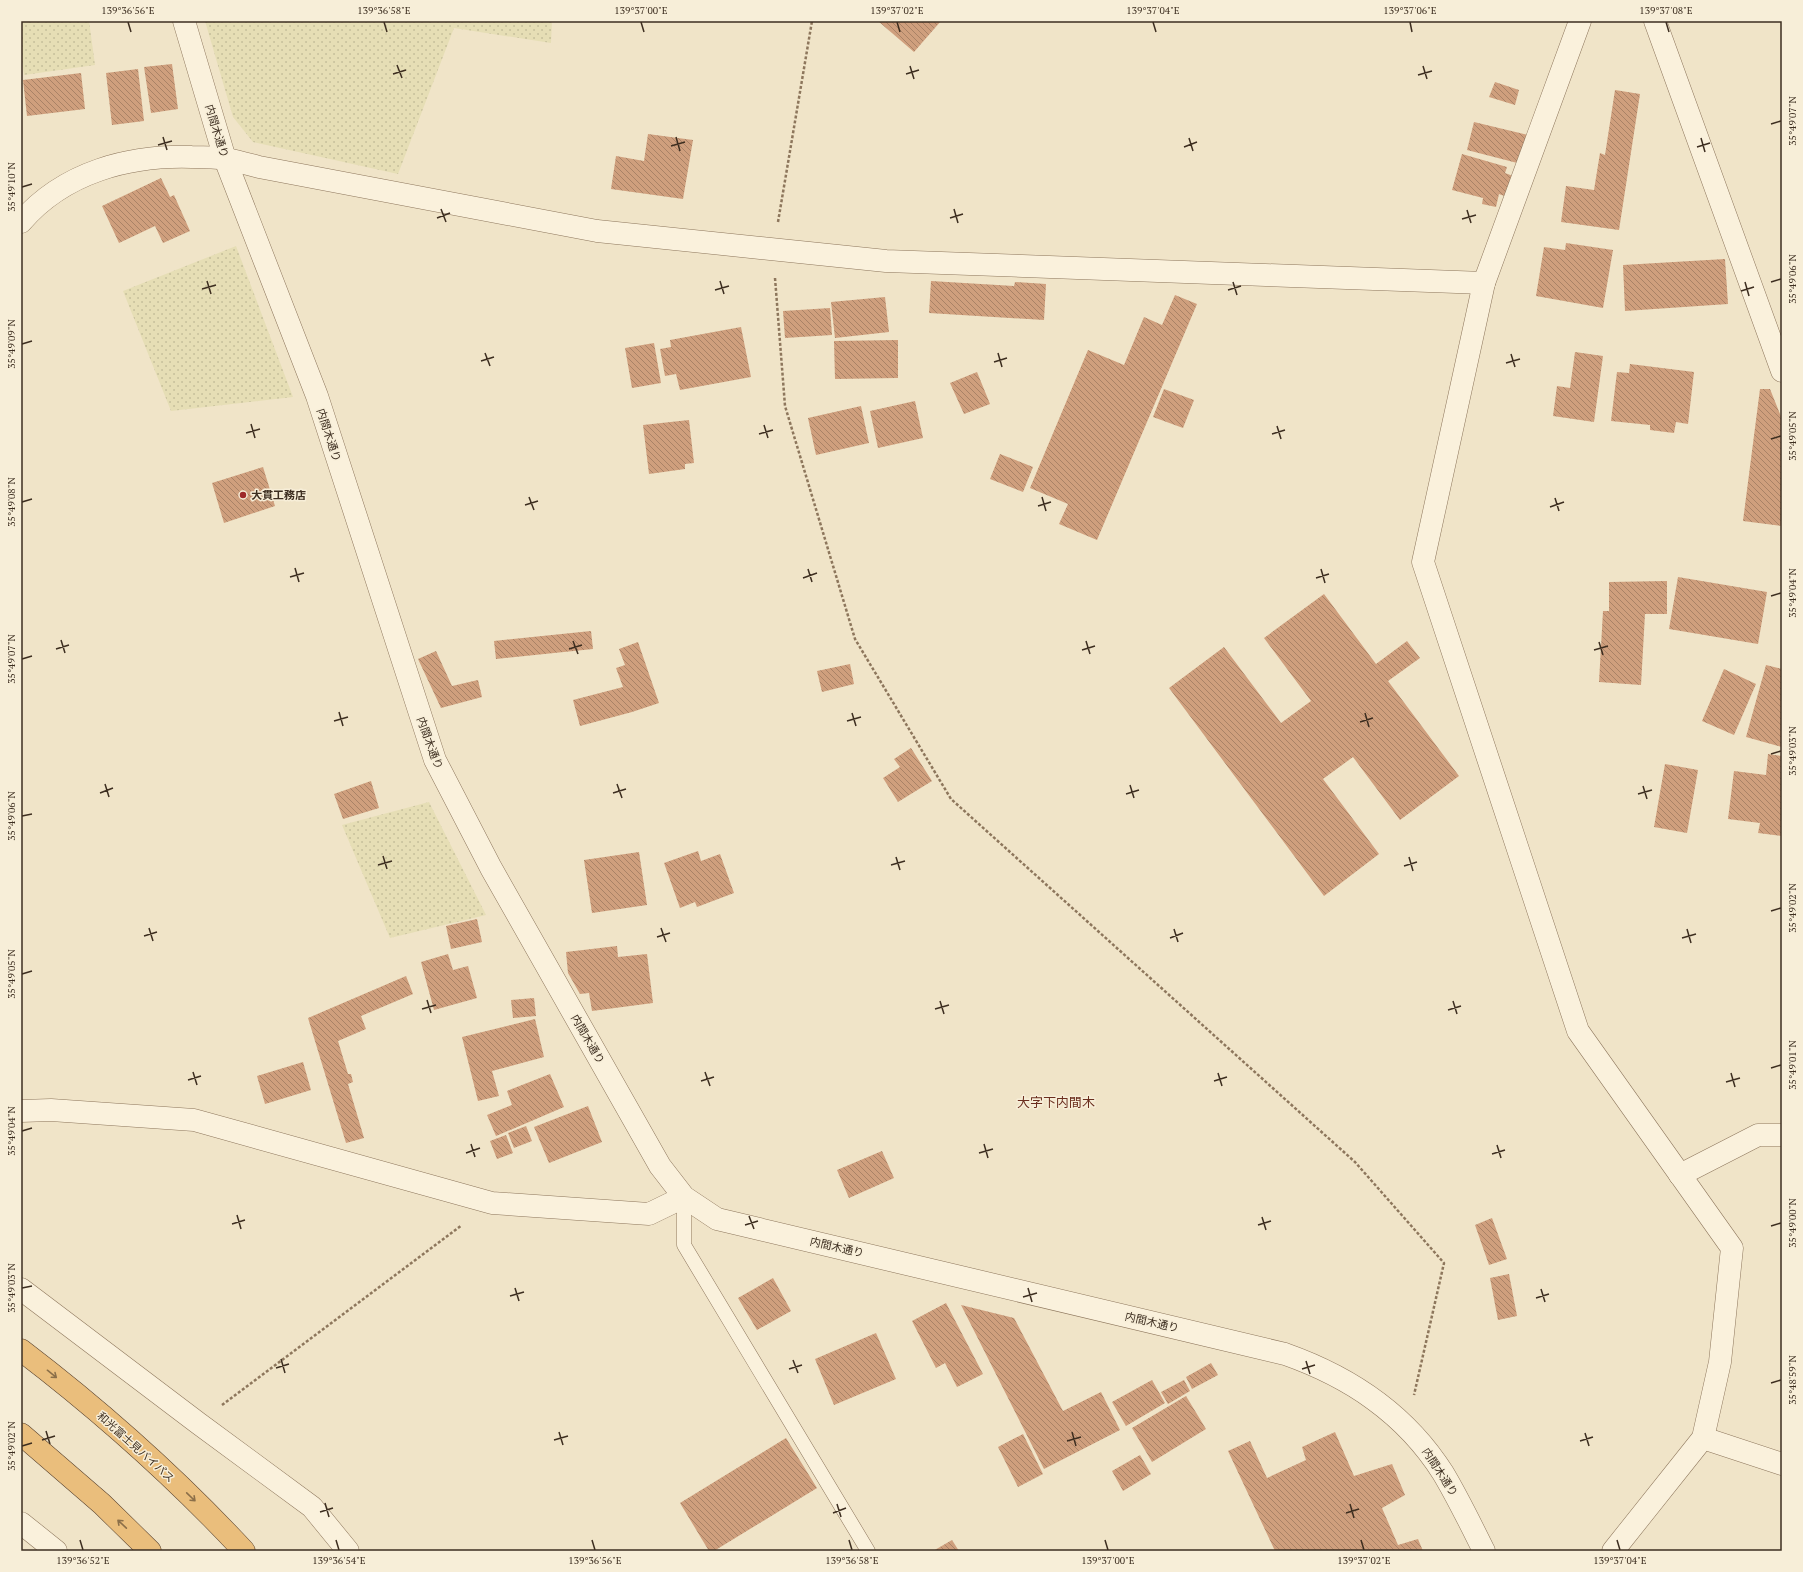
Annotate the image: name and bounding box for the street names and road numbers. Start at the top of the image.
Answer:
street label: 内間木通り [202,103,232,159]
street label: 内間木通り [314,407,344,463]
street label: 内間木通り [414,715,446,771]
street label: 内間木通り [568,1012,608,1066]
street label: 内間木通り [809,1234,865,1260]
street label: 内間木通り [1124,1309,1180,1335]
street label: 和光富士見バイパス [95,1409,177,1485]
street label: 内間木通り [1419,1445,1461,1499]

